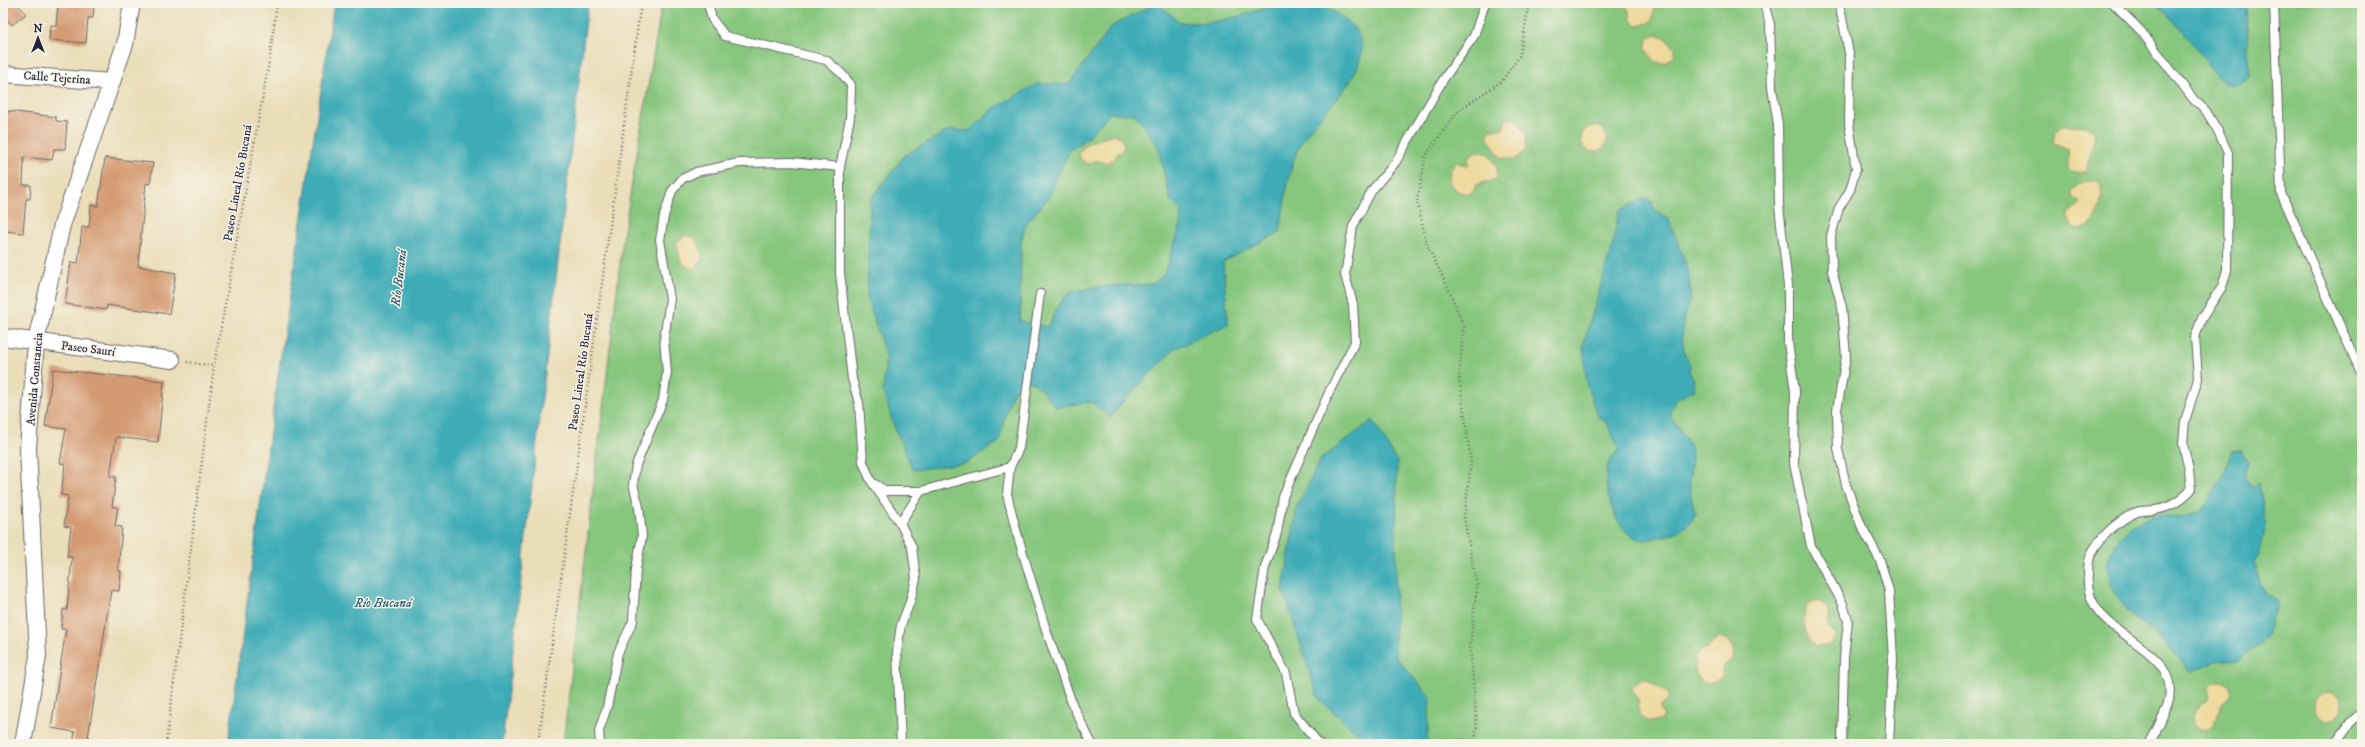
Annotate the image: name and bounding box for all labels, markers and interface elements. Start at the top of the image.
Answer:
north arrow [18,18,58,58]
text: N [33,22,43,36]
street label: Calle Tejerina [23,68,92,88]
street label: Paseo Lineal Río Bucaná [220,123,256,242]
water label: Río Bucaná [387,247,411,308]
street label: Paseo Lineal Río Bucaná [565,312,597,432]
street label: Avenida Constancia [23,331,47,426]
street label: Paseo Saurí [60,338,117,360]
water label: Río Bucaná [353,595,413,611]

